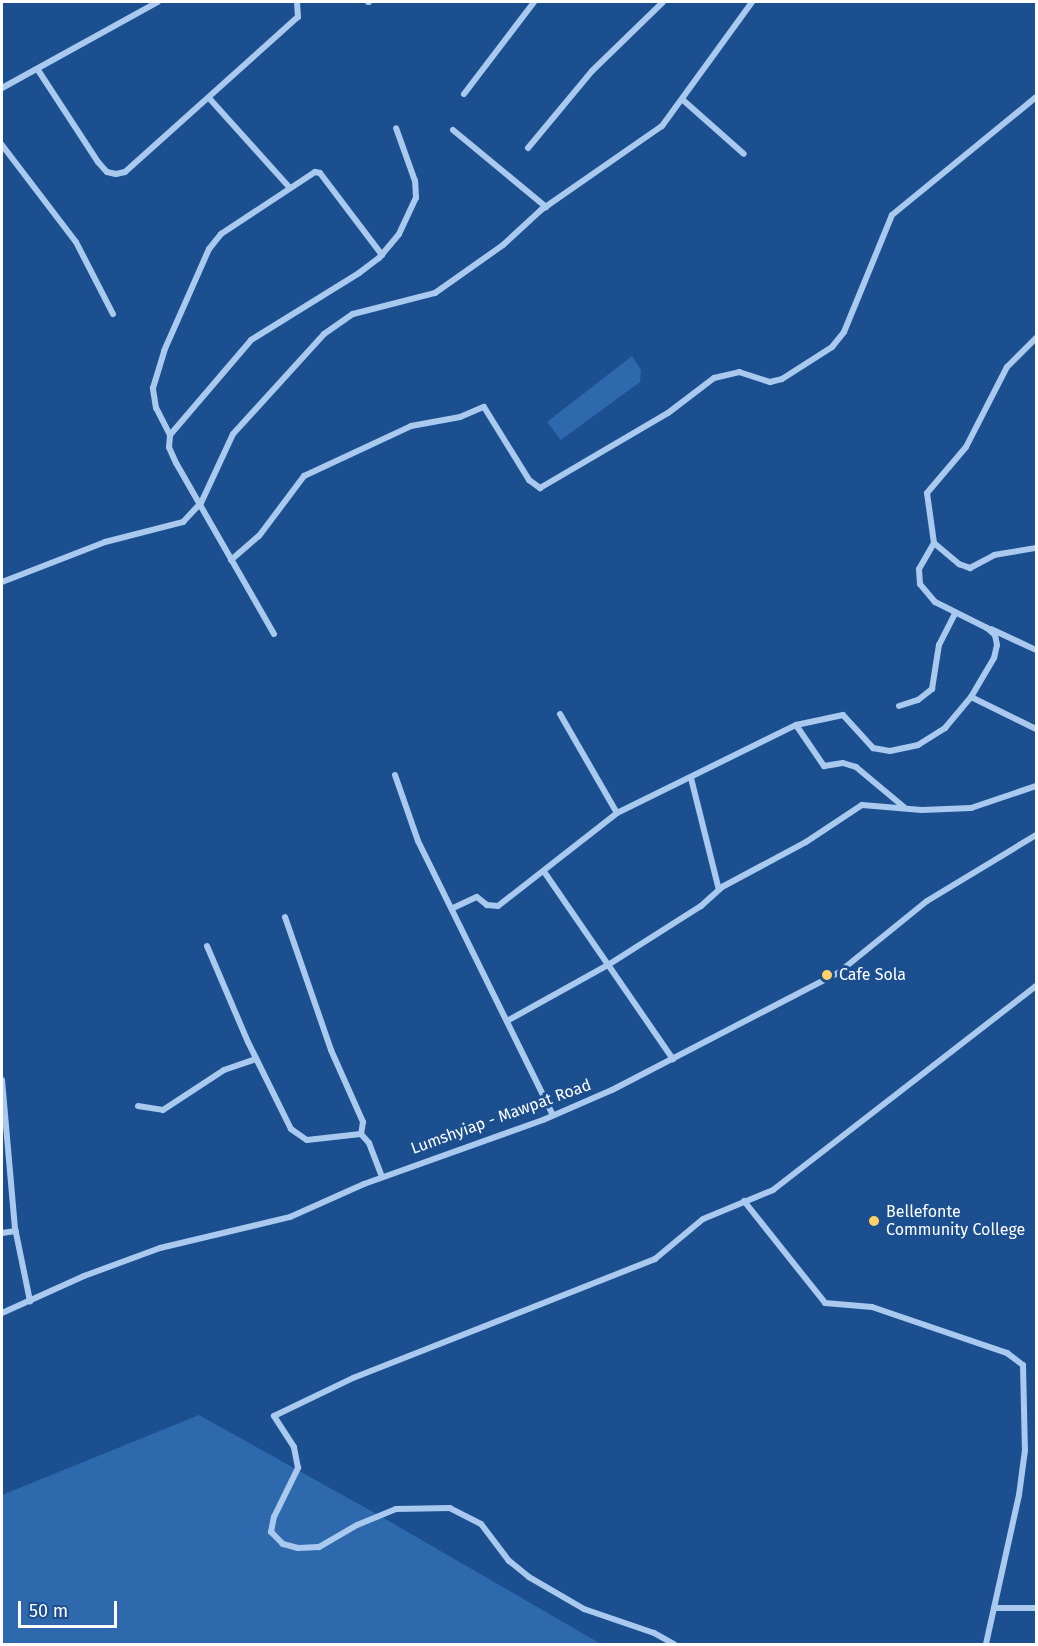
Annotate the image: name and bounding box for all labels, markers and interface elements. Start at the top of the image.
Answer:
place label: Cafe Sola [839,965,906,985]
marker: Cafe Sola [820,968,834,982]
street label: Lumshyiap - Mawpat Road [408,1075,594,1159]
place label: Bellefonte Community College [886,1202,1025,1240]
marker: Bellefonte Community College [867,1214,881,1228]
scale bar [21,1589,120,1627]
text: 50 m [29,1600,68,1622]

